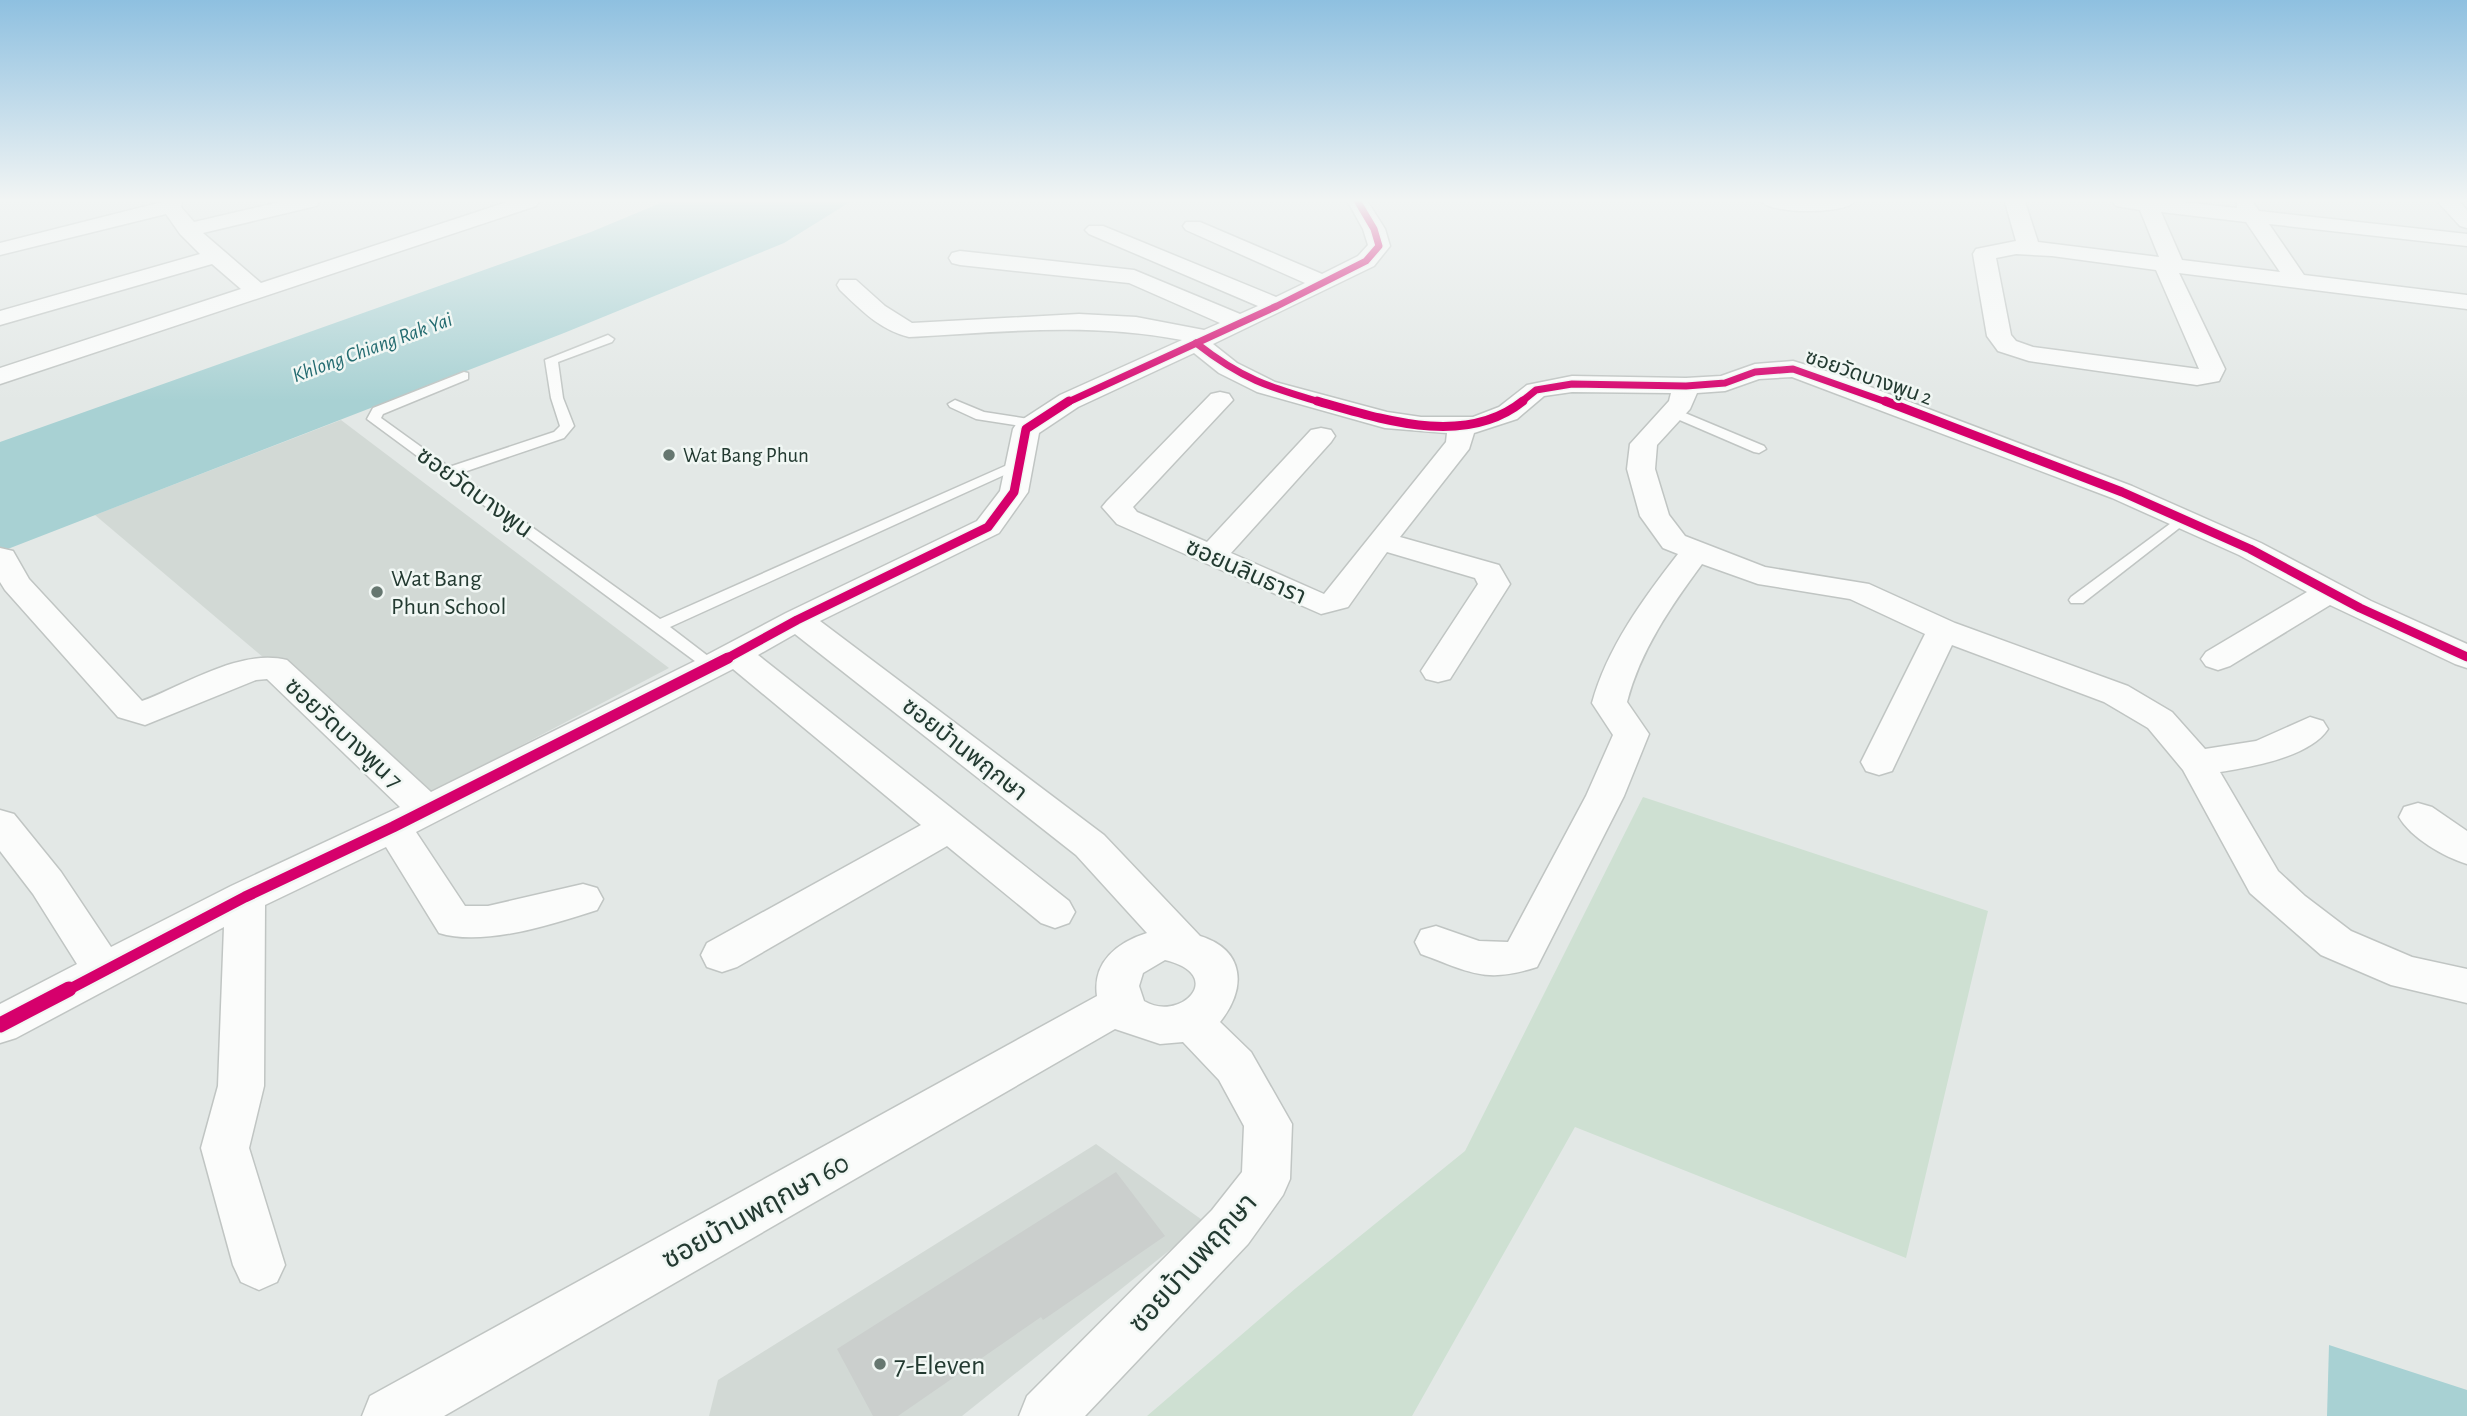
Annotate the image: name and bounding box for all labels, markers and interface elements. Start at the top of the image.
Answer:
water label: Khlong Chiang Rak Yai [289,309,455,386]
street label: ซอยวัดบางพูน 2 [1802,346,1935,411]
street label: ซอยวัดบางพูน [411,442,537,544]
place label: Wat Bang Phun [683,445,809,466]
marker: Wat Bang Phun [661,447,677,463]
street label: ซอยนลินธารา [1182,535,1309,609]
place label: Wat Bang Phun School [391,567,506,619]
marker: Wat Bang Phun School [369,584,385,600]
street label: ซอยวัดบางพูน 7 [279,673,407,795]
street label: ซอยบ้านพฤกษา [898,692,1032,806]
street label: ซอยบ้านพฤกษา 60 [657,1147,854,1275]
street label: ซอยบ้านพฤกษา [1123,1187,1263,1338]
place label: 7-Eleven [894,1352,986,1380]
marker: 7-Eleven [872,1356,888,1372]

